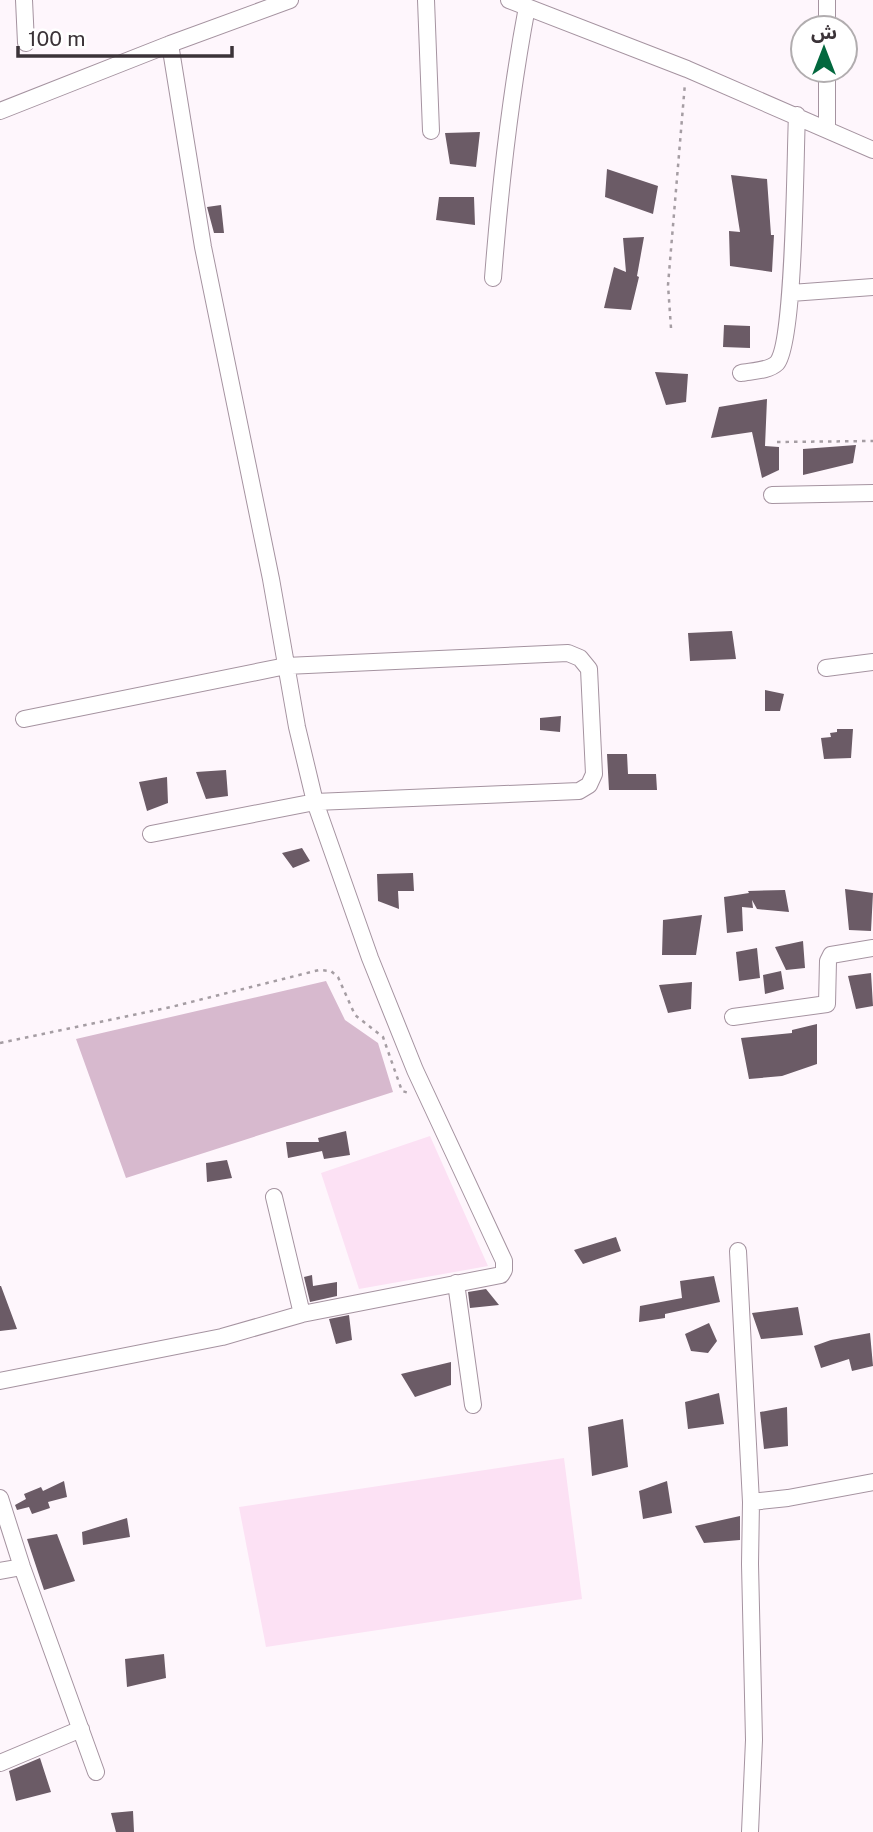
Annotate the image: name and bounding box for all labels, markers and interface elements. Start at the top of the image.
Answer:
scale bar [18,14,231,58]
north arrow [789,14,859,84]
text: ش [811,21,837,43]
text: 100 m [28,26,85,51]

